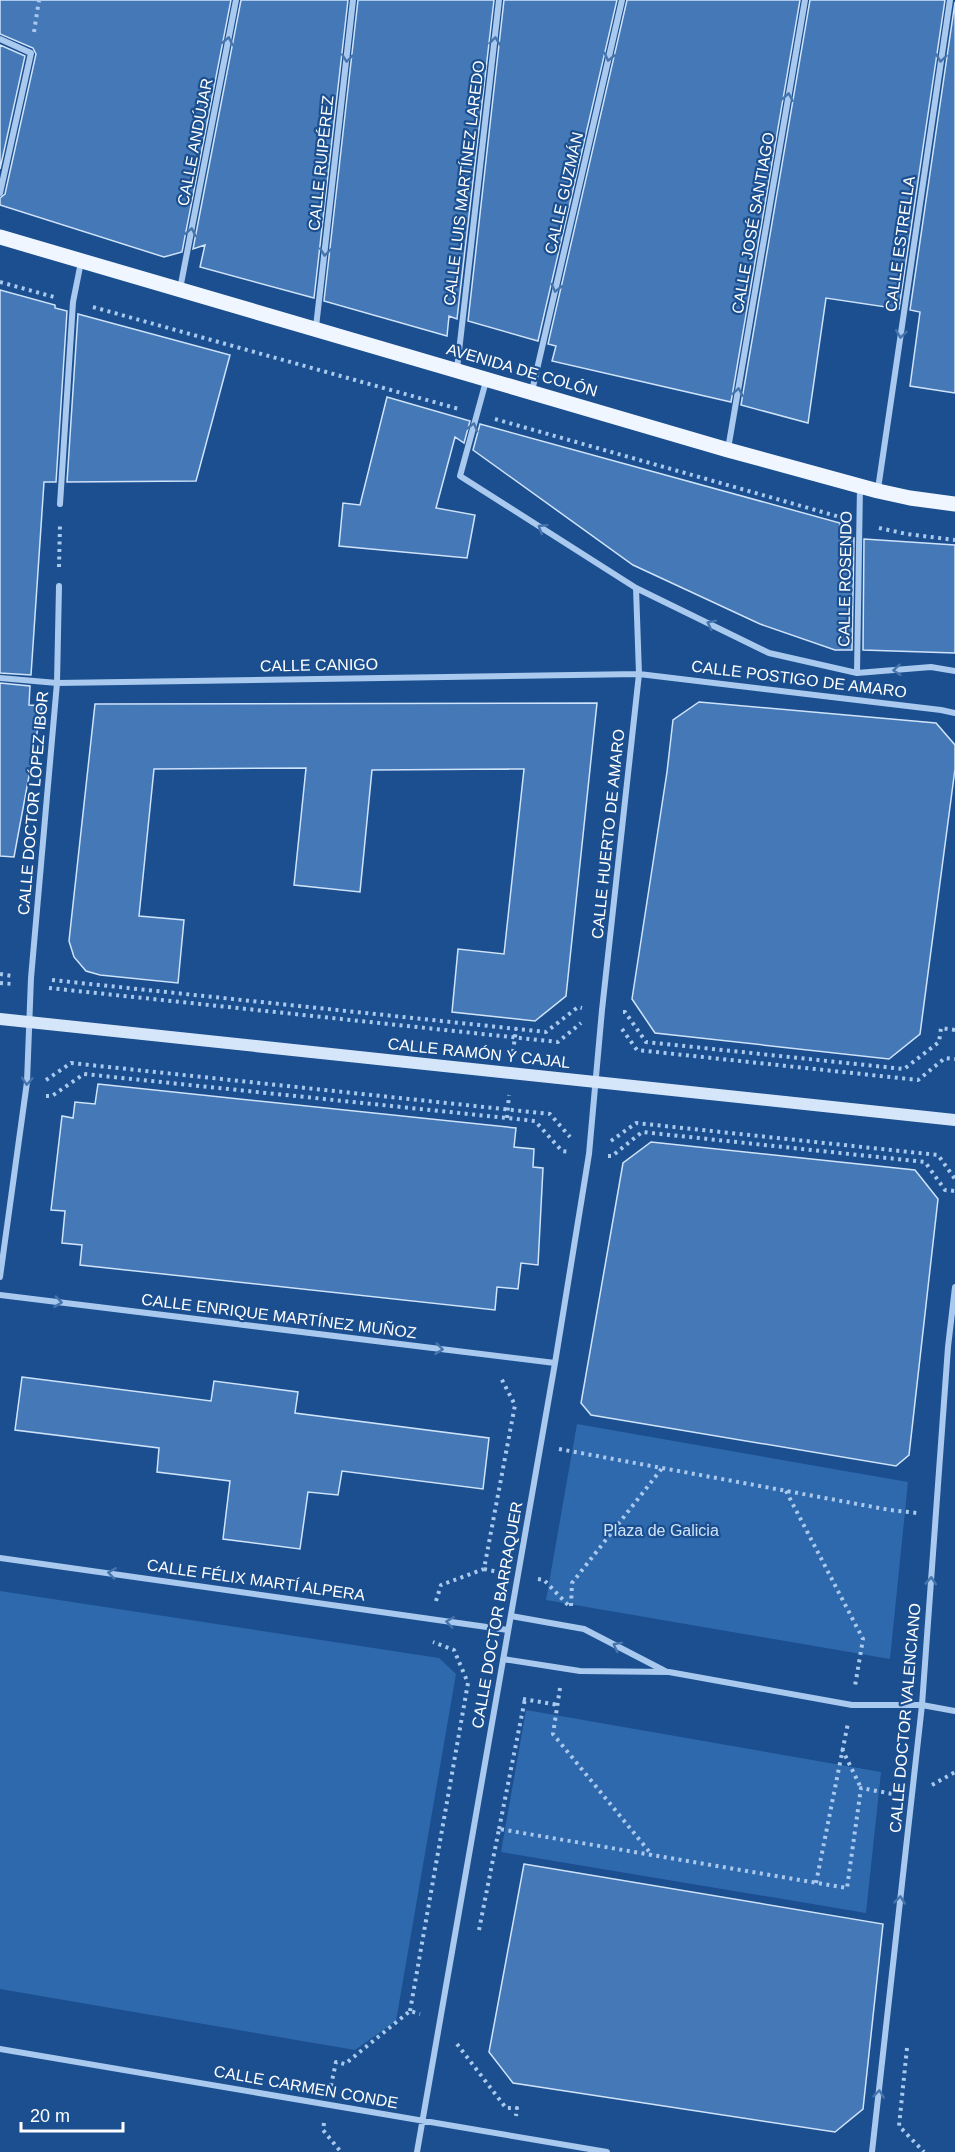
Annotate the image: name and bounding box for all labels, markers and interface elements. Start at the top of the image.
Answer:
one-way arrow [221,36,234,46]
one-way arrow [488,36,500,45]
one-way arrow [603,52,616,62]
one-way arrow [936,53,948,63]
one-way arrow [341,54,354,63]
street label: CALLE LUIS MARTÍNEZ LAREDO [440,59,487,307]
street label: CALLE ANDÚJAR [173,76,216,207]
one-way arrow [782,92,794,101]
street label: CALLE RUIPÉREZ [304,94,337,232]
street label: CALLE GUZMÁN [541,130,586,256]
street label: CALLE JOSÉ SANTIAGO [728,131,777,315]
street label: CALLE ESTRELLA [882,175,918,313]
one-way arrow [184,227,197,237]
one-way arrow [319,247,332,256]
one-way arrow [551,283,564,293]
one-way arrow [895,329,907,339]
street label: AVENIDA DE COLÓN [445,339,600,400]
one-way arrow [731,388,743,397]
one-way arrow [466,422,478,433]
street label: CALLE ROSENDO [835,511,855,647]
one-way arrow [537,525,548,536]
one-way arrow [706,620,717,632]
street label: CALLE CANIGO [260,655,378,675]
street label: CALLE POSTIGO DE AMARO [690,657,908,701]
one-way arrow [892,663,901,676]
street label: CALLE DOCTOR LÓPEZ IBOR [14,690,51,916]
street label: CALLE HUERTO DE AMARO [589,728,627,940]
street label: CALLE RAMÓN Y CAJAL [387,1034,571,1071]
one-way arrow [20,1077,33,1086]
street label: CALLE ENRIQUE MARTÍNEZ MUÑOZ [140,1289,418,1341]
one-way arrow [53,1295,63,1308]
one-way arrow [435,1342,444,1354]
street label: CALLE DOCTOR BARRAQUER [469,1500,525,1730]
park label: Plaza de Galicia [603,1522,719,1539]
street label: CALLE FÉLIX MARTÍ ALPERA [146,1555,367,1604]
one-way arrow [107,1568,116,1580]
one-way arrow [924,1576,937,1585]
street label: CALLE DOCTOR VALENCIANO [886,1602,924,1834]
one-way arrow [446,1616,455,1628]
one-way arrow [612,1641,623,1653]
one-way arrow [893,1896,906,1905]
street label: CALLE CARMEN CONDE [213,2062,399,2112]
one-way arrow [872,2089,884,2098]
scale bar [21,2095,123,2133]
text: 20 m [30,2106,70,2126]

